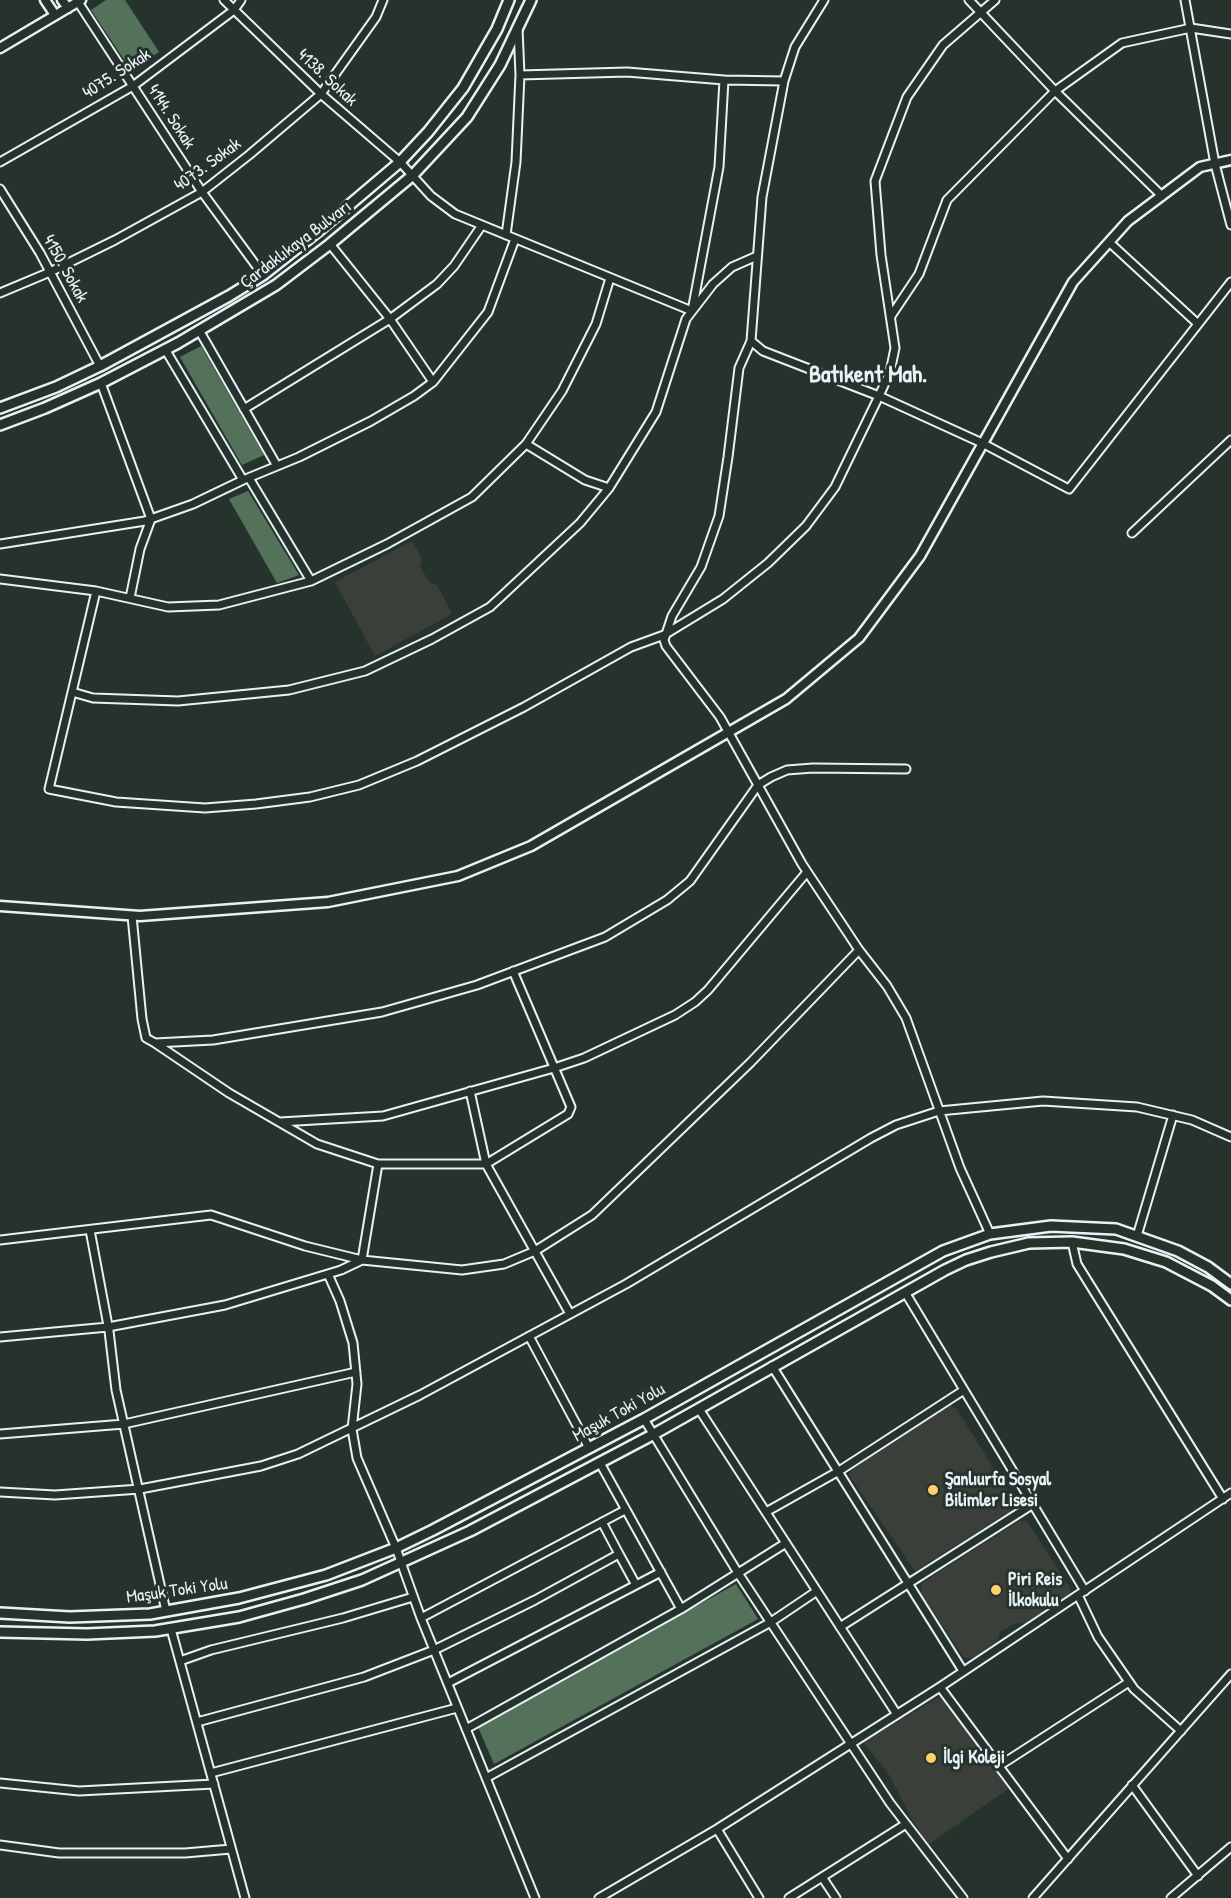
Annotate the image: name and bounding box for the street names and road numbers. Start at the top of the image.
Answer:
street label: 4075. Sokak [79,44,155,104]
street label: 4138. Sokak [292,45,362,111]
street label: 4144. Sokak [142,81,200,153]
street label: 4073. Sokak [170,134,246,196]
street label: Çardaklıkaya Bulvarı [236,196,356,294]
street label: 4150. Sokak [38,231,92,307]
street label: Maşuk Toki Yolu [569,1379,669,1447]
street label: Maşuk Toki Yolu [125,1573,229,1609]

